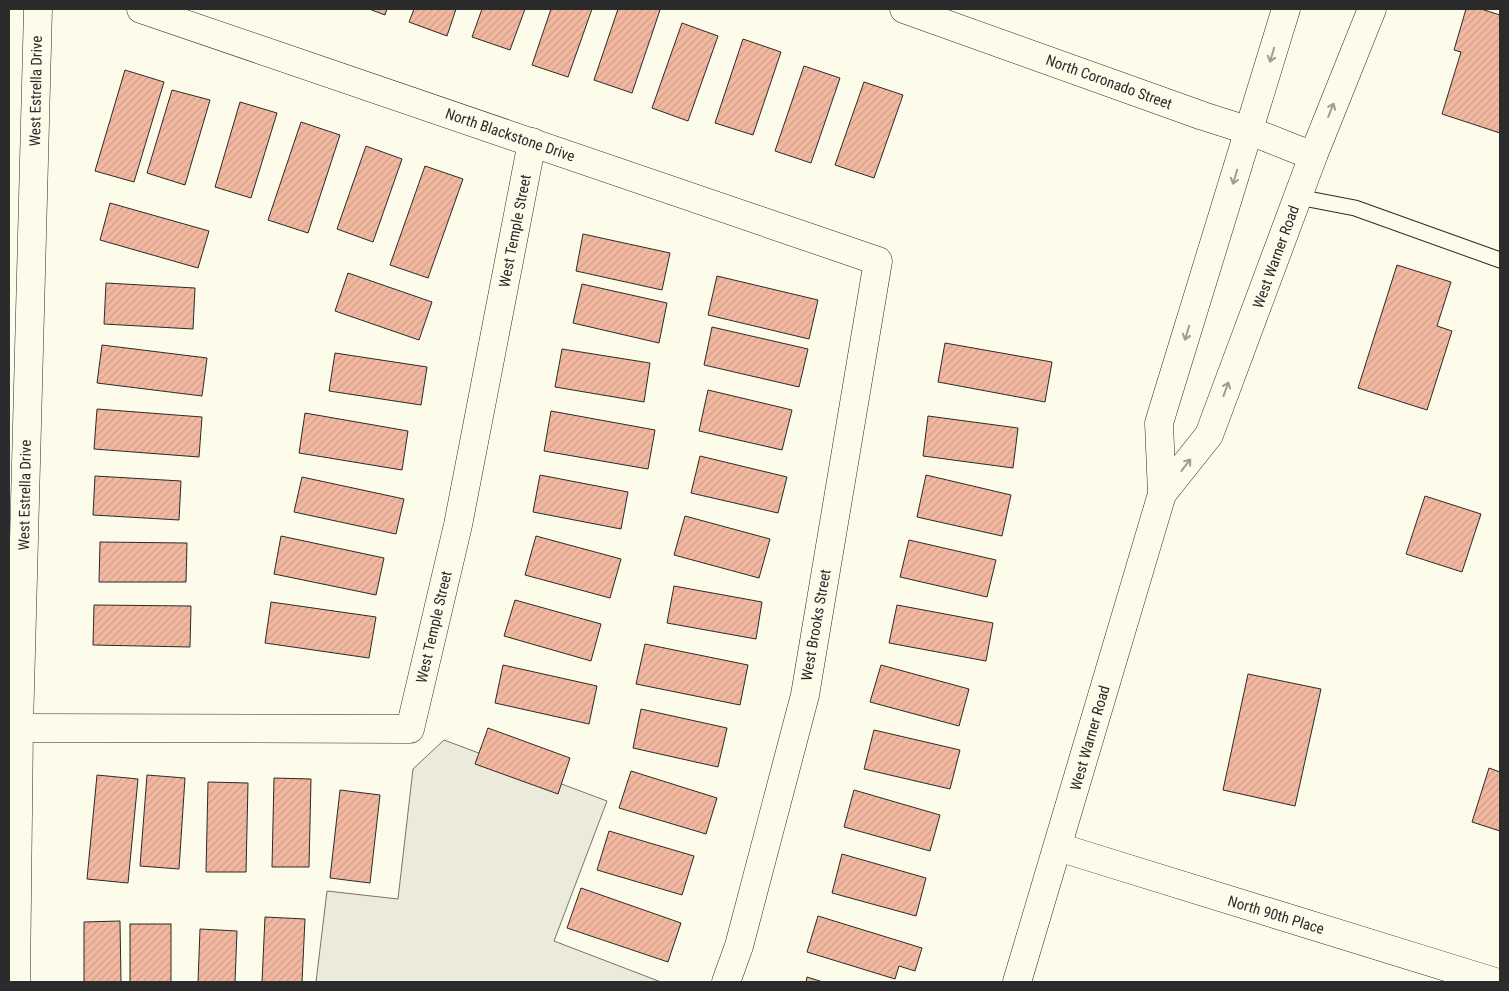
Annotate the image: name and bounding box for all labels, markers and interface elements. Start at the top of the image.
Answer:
street label: West Estrella Drive [26,36,46,146]
one-way arrow [1266,47,1276,63]
street label: North Coronado Street [1043,51,1175,113]
one-way arrow [1327,103,1336,119]
street label: North Blackstone Drive [443,104,577,166]
one-way arrow [1230,169,1240,185]
street label: West Temple Street [495,173,535,289]
street label: West Warner Road [1249,203,1303,311]
one-way arrow [1182,324,1192,340]
one-way arrow [1222,382,1231,398]
street label: West Estrella Drive [15,440,35,550]
one-way arrow [1180,459,1191,472]
street label: West Brooks Street [797,568,835,682]
street label: West Temple Street [412,569,456,685]
street label: West Warner Road [1066,683,1114,793]
street label: North 90th Place [1226,892,1326,938]

